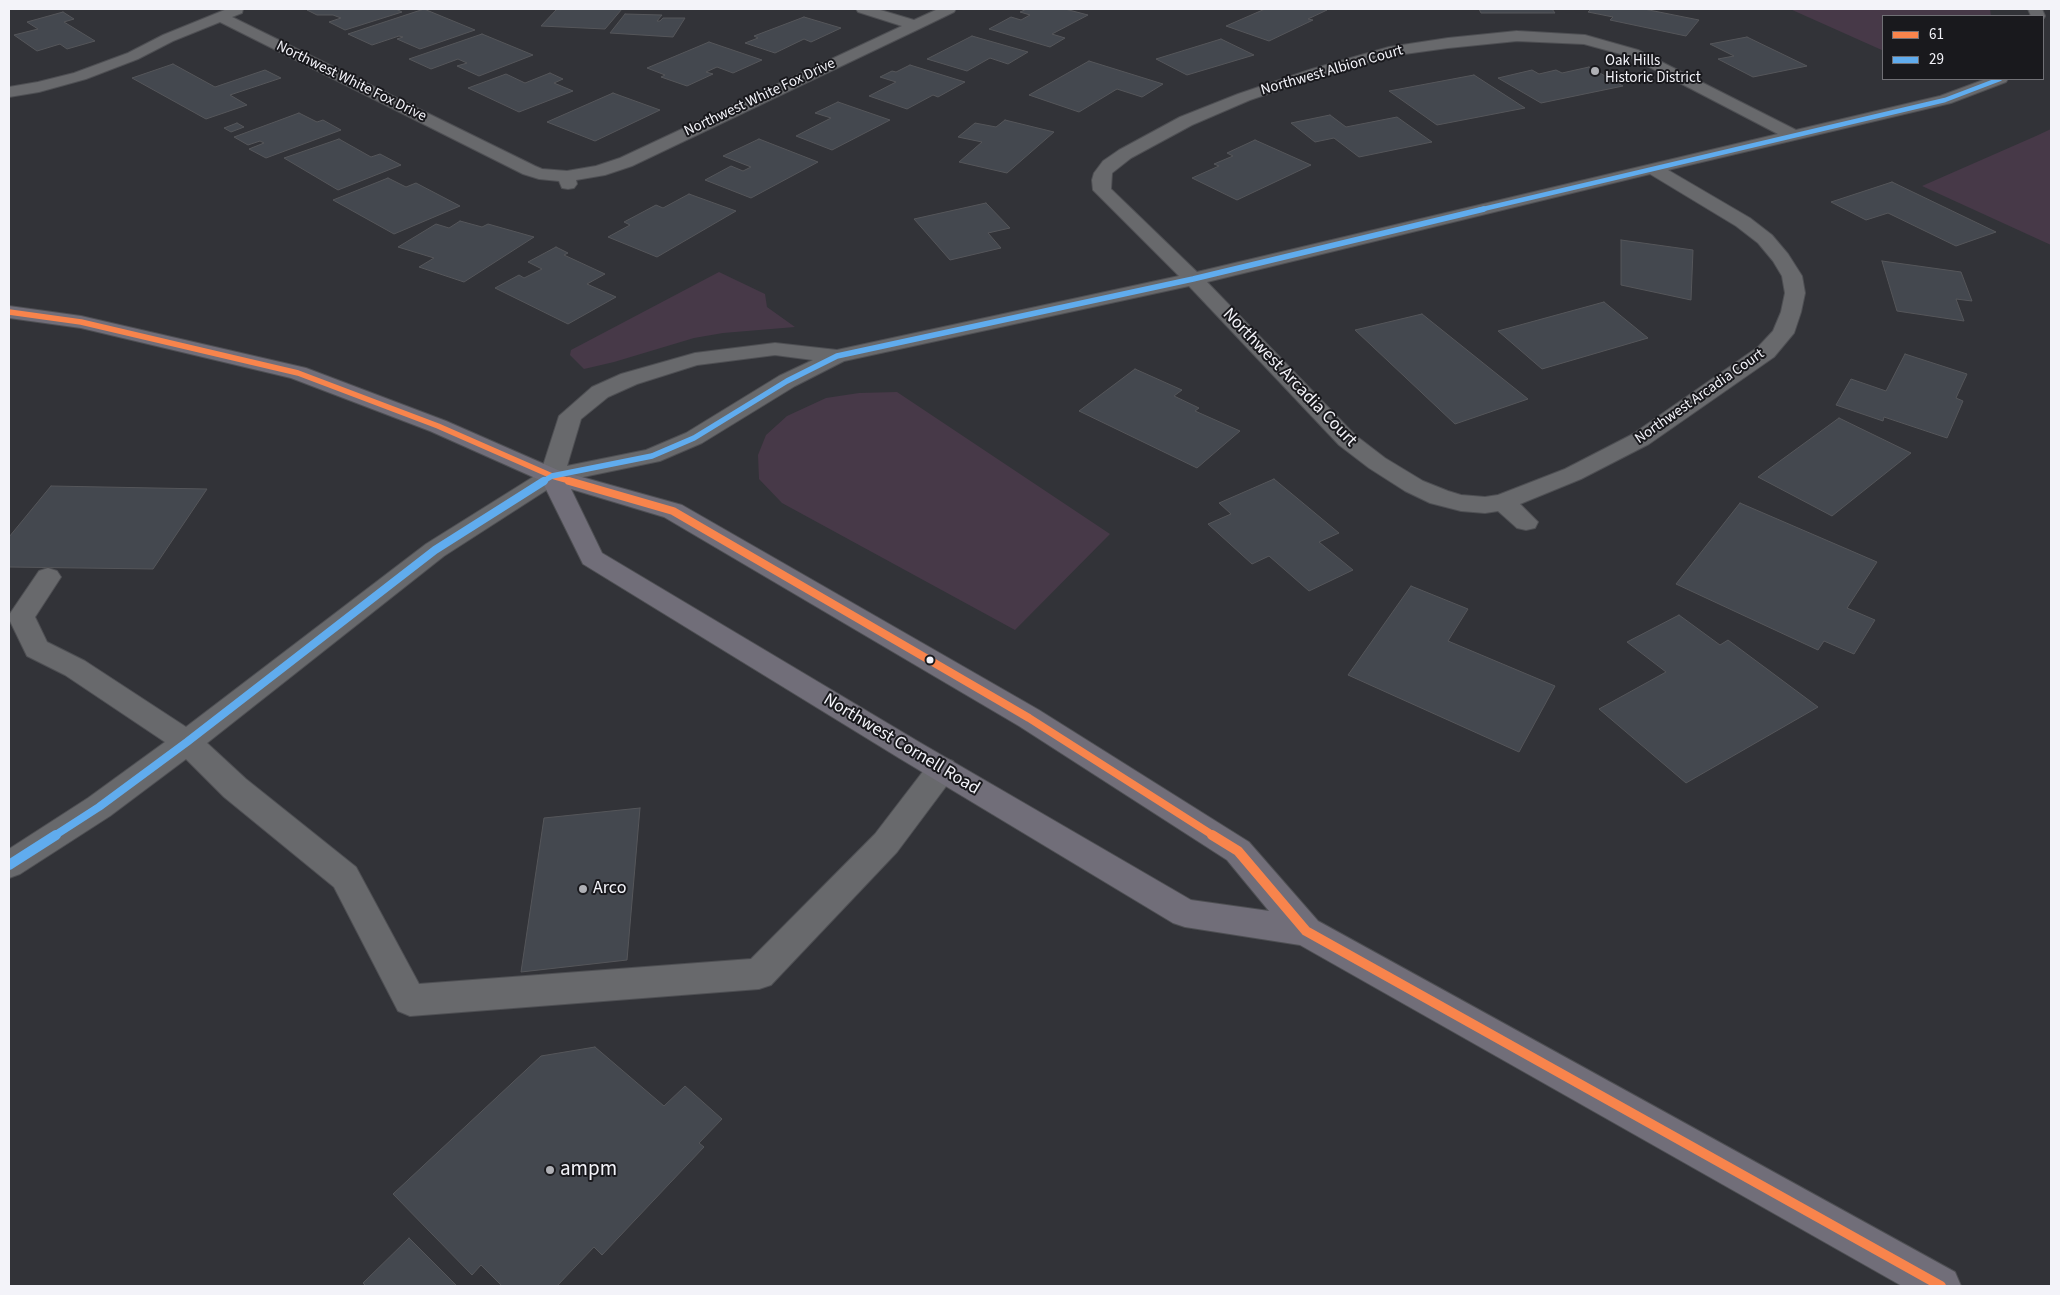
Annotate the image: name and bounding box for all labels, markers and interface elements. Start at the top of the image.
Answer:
legend [1882,15,2045,80]
text: 61 [1929,24,1944,45]
street label: Northwest White Fox Drive [273,38,429,126]
street label: Northwest Albion Court [1259,42,1405,100]
text: 29 [1929,49,1944,70]
place label: Oak Hills Historic District [1605,53,1701,88]
street label: Northwest White Fox Drive [682,55,838,141]
marker: Oak Hills Historic District [1589,65,1601,77]
street label: Northwest Arcadia Court [1217,304,1361,452]
street label: Northwest Arcadia Court [1632,346,1768,448]
unlabelled marker [925,655,935,665]
street label: Northwest Cornell Road [819,690,983,800]
place label: Arco [593,878,626,900]
marker: Arco [577,883,589,895]
place label: ampm [560,1157,617,1183]
marker: ampm [544,1164,556,1176]

